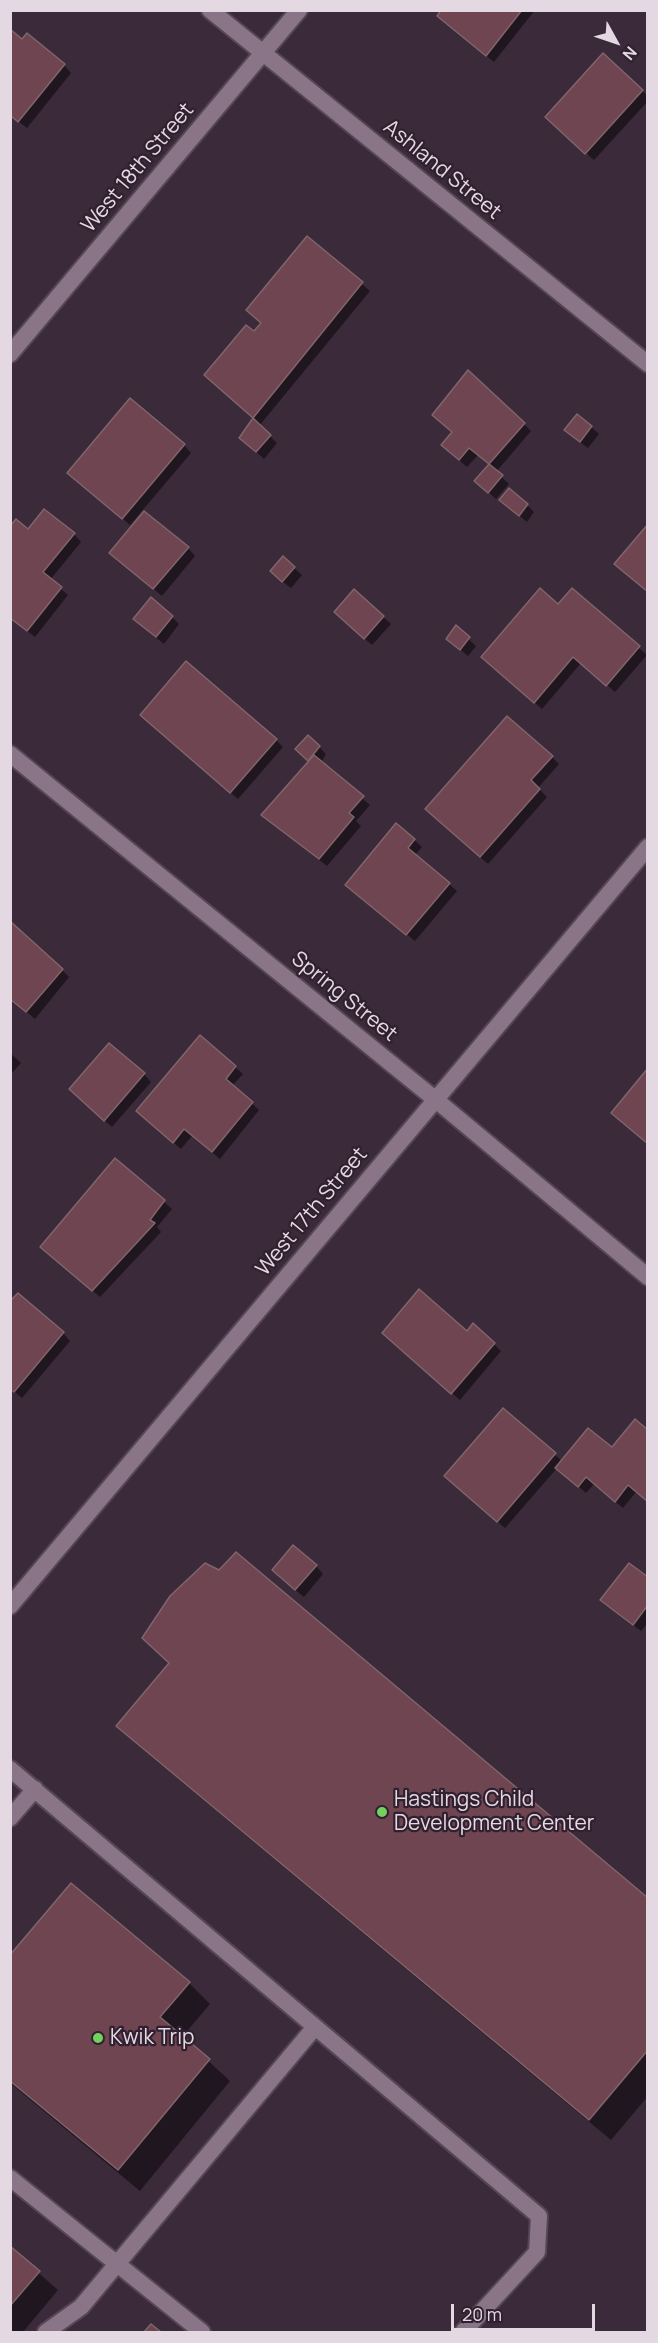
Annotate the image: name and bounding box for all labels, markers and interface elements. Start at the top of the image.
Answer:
north arrow [586,12,646,72]
text: N [618,42,642,65]
street label: West 18th Street [76,98,200,238]
street label: Ashland Street [378,115,506,225]
street label: Spring Street [286,947,402,1047]
street label: West 17th Street [251,1143,373,1281]
place label: Hastings Child Development Center [394,1787,594,1837]
marker: Hastings Child Development Center [375,1805,389,1819]
place label: Kwik Trip [110,2025,194,2051]
marker: Kwik Trip [91,2031,105,2045]
scale bar [454,2292,598,2330]
text: 20 m [462,2302,502,2326]

